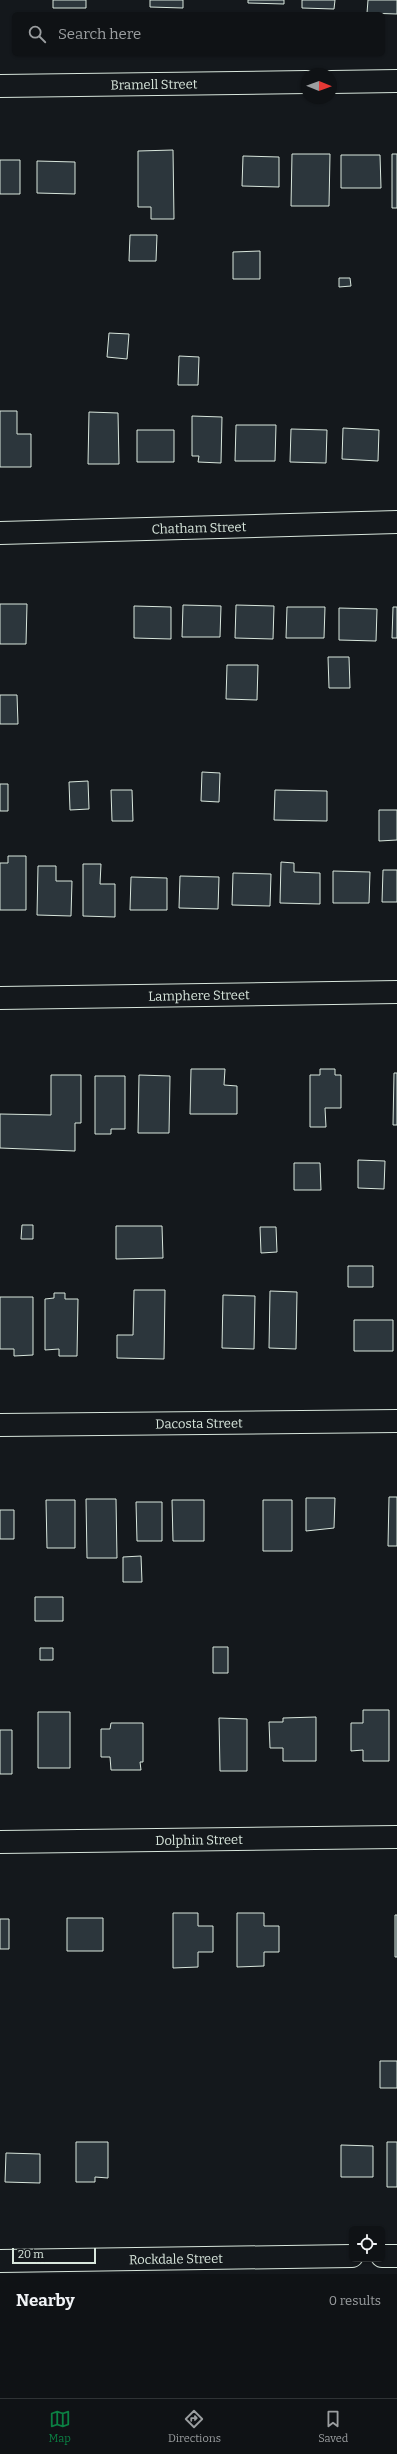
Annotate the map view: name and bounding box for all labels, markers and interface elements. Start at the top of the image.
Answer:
search box [12,12,385,56]
icon: search [26,23,48,45]
text: Search here [58,25,141,43]
north arrow [301,68,337,104]
street label: Bramell Street [110,76,198,92]
street label: Chatham Street [151,519,247,536]
street label: Lamphere Street [148,987,250,1003]
street label: Dacosta Street [155,1415,243,1431]
street label: Dolphin Street [155,1831,243,1848]
map controls [349,2226,385,2262]
button: locate [349,2226,385,2262]
scale bar [12,2246,96,2265]
text: 20 m [18,2248,44,2261]
street label: Rockdale Street [129,2250,223,2267]
text: Nearby [16,2290,75,2311]
text: 0 results [329,2293,381,2308]
tab: Map [49,2408,71,2445]
tab: Directions [168,2408,221,2445]
tab: Saved [318,2408,348,2445]

